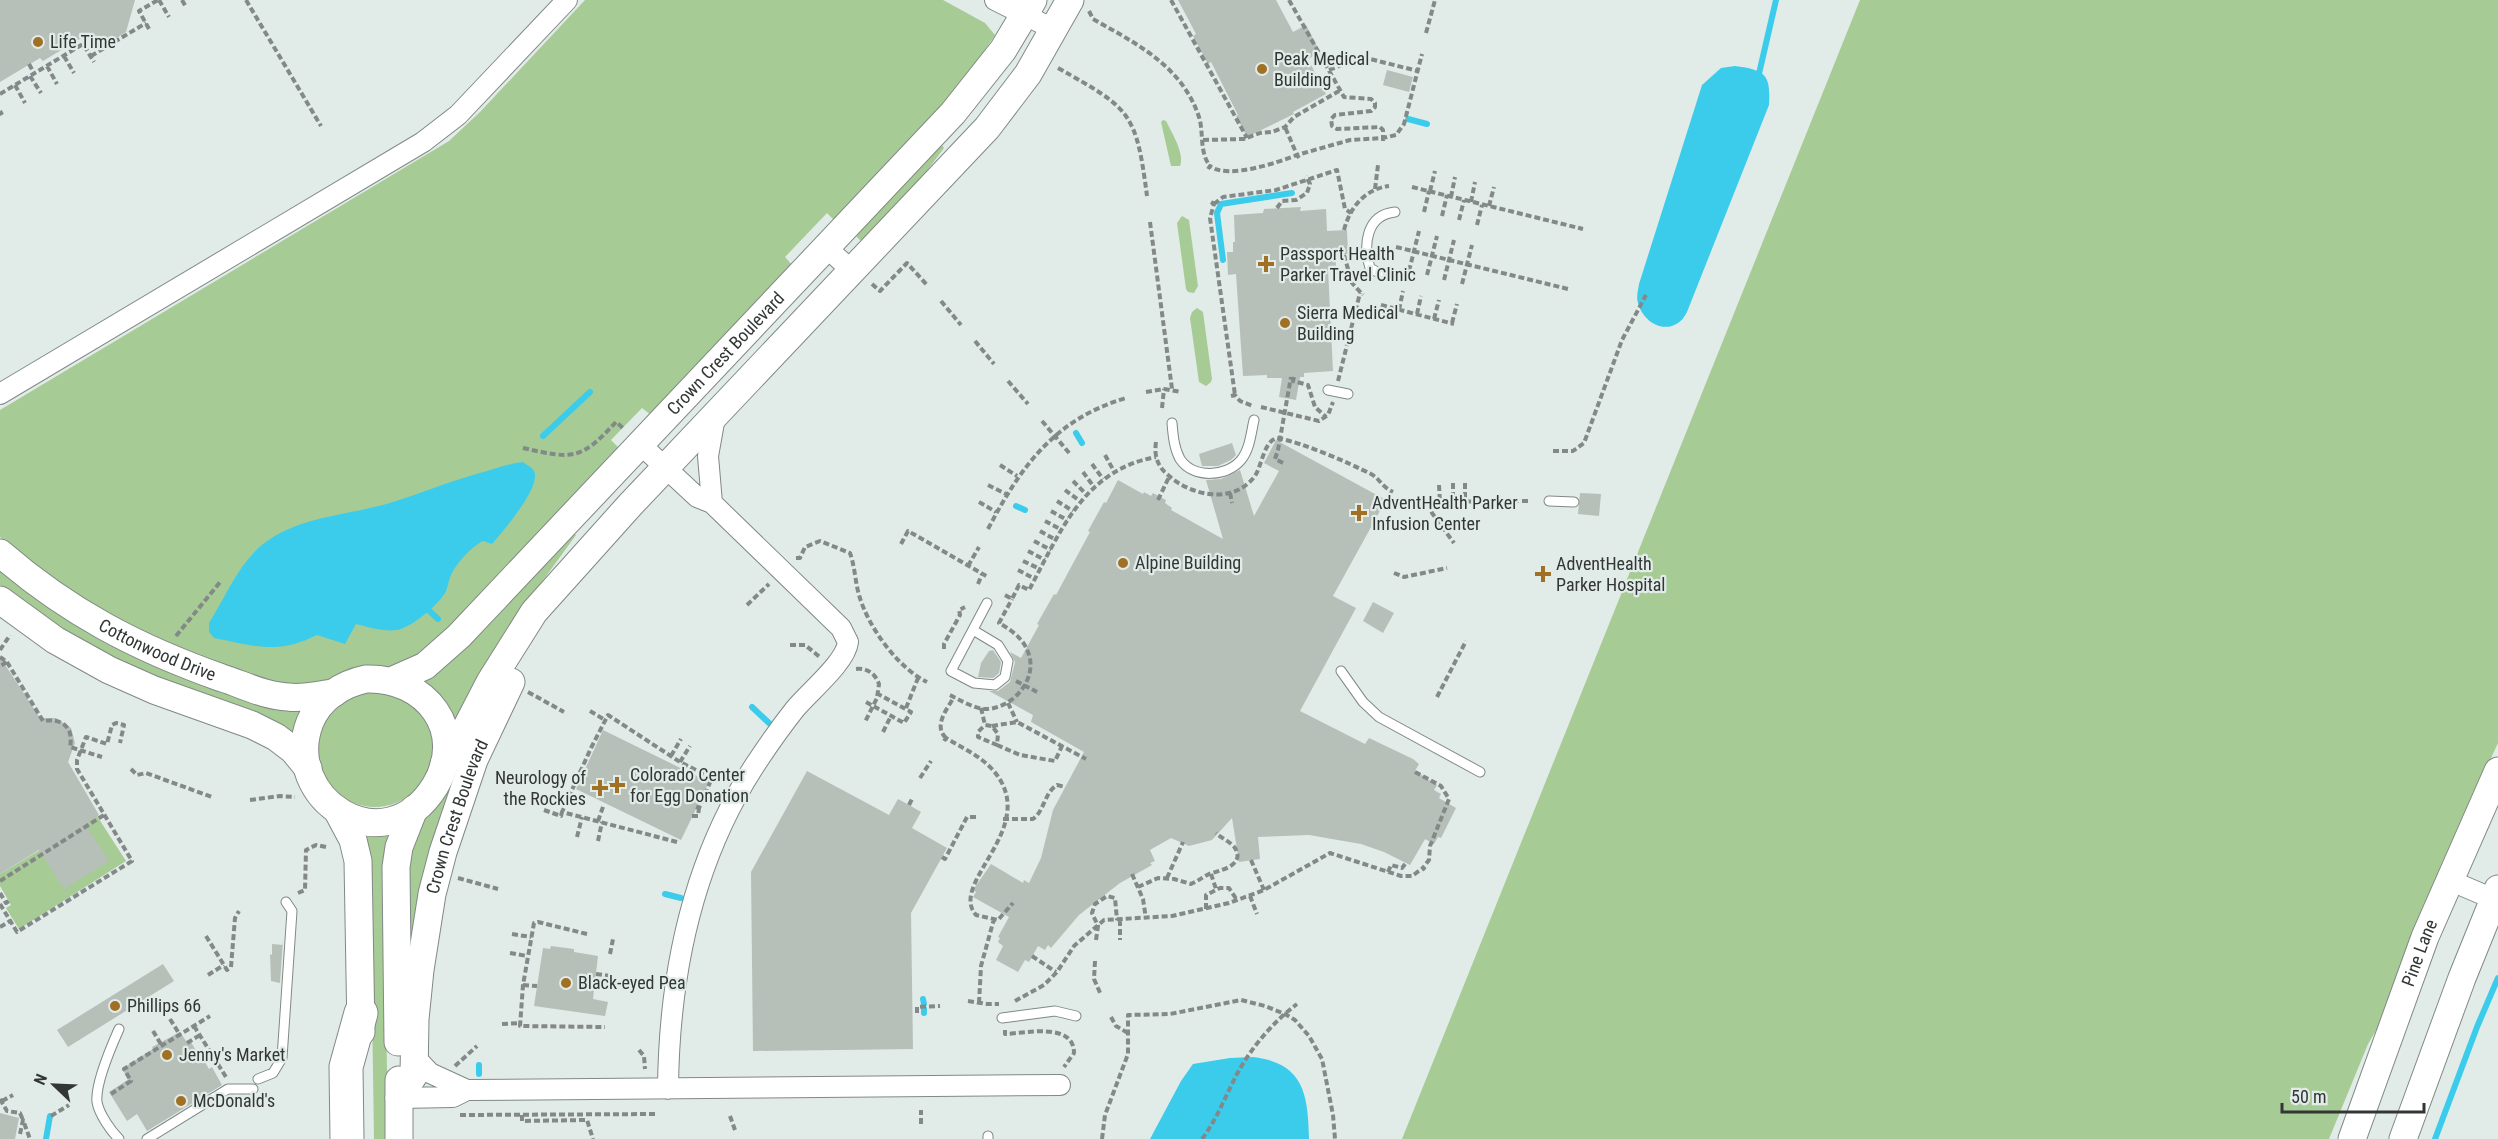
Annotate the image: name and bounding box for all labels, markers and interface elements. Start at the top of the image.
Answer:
place label: Life Time [50,31,116,52]
marker: Life Time [31,35,45,49]
place label: Peak Medical Building [1274,48,1369,90]
marker: Peak Medical Building [1255,62,1269,76]
place label: Passport Health Parker Travel Clinic [1280,243,1416,285]
marker: Passport Health Parker Travel Clinic [1257,255,1275,273]
street label: Crown Crest Boulevard [662,287,788,419]
place label: Sierra Medical Building [1297,302,1398,344]
marker: Sierra Medical Building [1278,316,1292,330]
place label: AdventHealth Parker Infusion Center [1372,492,1518,534]
marker: AdventHealth Parker Infusion Center [1350,504,1368,522]
place label: Alpine Building [1135,552,1241,573]
place label: AdventHealth Parker Hospital [1556,553,1665,595]
marker: Alpine Building [1116,556,1130,570]
marker: AdventHealth Parker Hospital [1534,565,1552,583]
street label: Cottonwood Drive [95,614,219,685]
street label: Crown Crest Boulevard [422,736,492,896]
place label: Colorado Center for Egg Donation [630,764,749,806]
place label: Neurology of the Rockies [495,767,586,809]
marker: Colorado Center for Egg Donation [608,776,626,794]
marker: Neurology of the Rockies [591,779,609,797]
street label: Pine Lane [2397,916,2441,989]
place label: Black-eyed Pea [578,972,686,993]
marker: Black-eyed Pea [559,976,573,990]
place label: Phillips 66 [127,995,201,1016]
marker: Phillips 66 [108,999,122,1013]
place label: Jenny's Market [179,1044,285,1065]
marker: Jenny's Market [160,1048,174,1062]
north arrow [24,1055,84,1115]
text: N [30,1071,51,1088]
scale bar [2282,1076,2424,1114]
text: 50 m [2291,1086,2326,1107]
place label: McDonald's [193,1090,275,1111]
marker: McDonald's [174,1094,188,1108]

